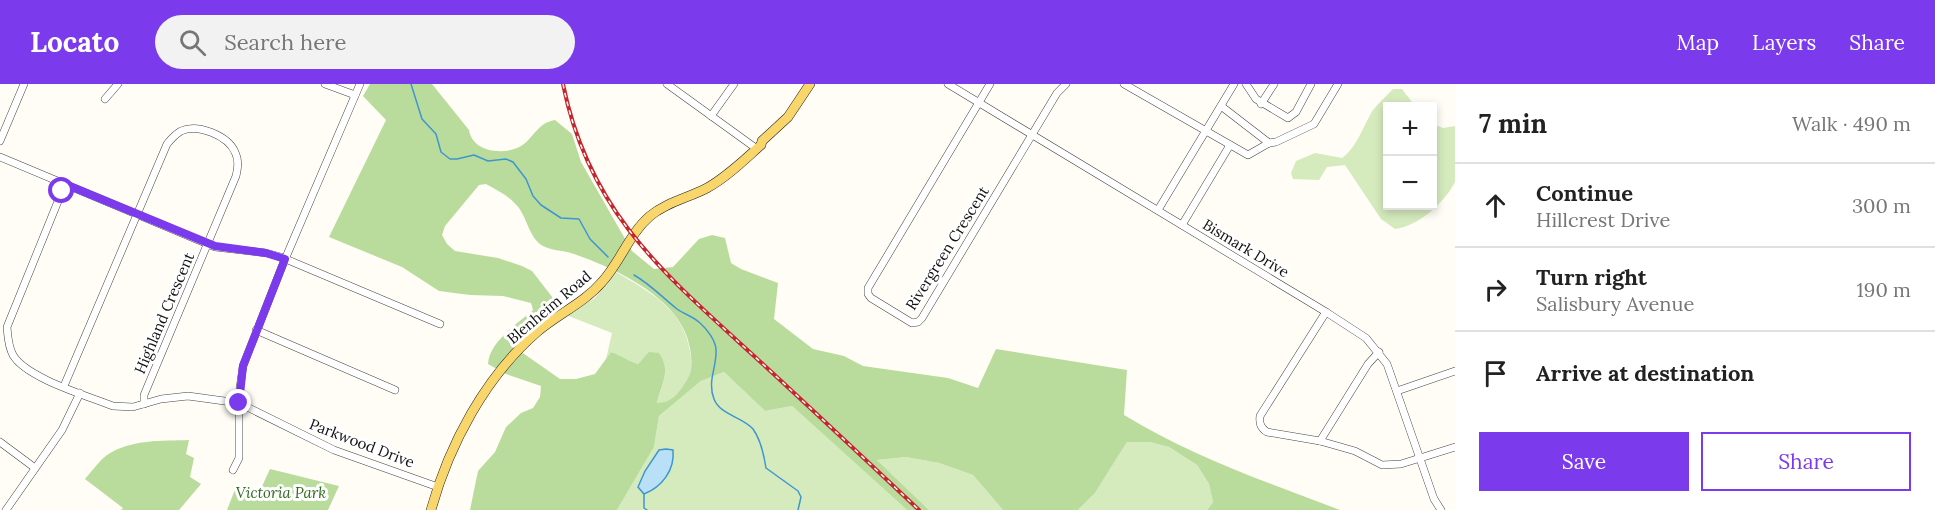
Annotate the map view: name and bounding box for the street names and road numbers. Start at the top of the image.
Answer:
street label: Rivergreen Crescent [901,182,993,313]
street label: Bismark Drive [1199,215,1293,281]
street label: Highland Crescent [130,249,198,377]
street label: Blenheim Road [503,266,595,348]
street label: Parkwood Drive [307,414,417,472]

